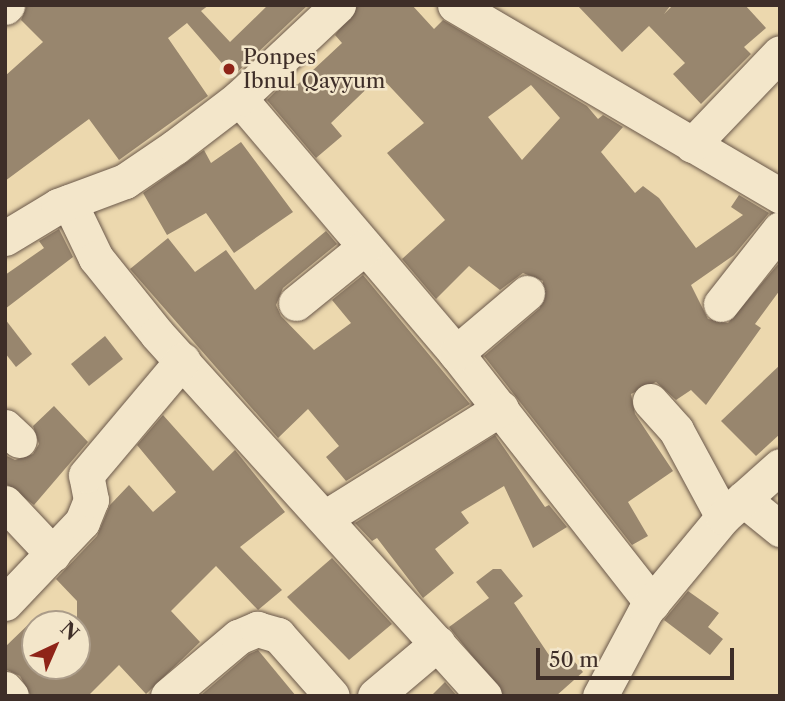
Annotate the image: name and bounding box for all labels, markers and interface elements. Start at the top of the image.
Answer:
place label: Ponpes Ibnul Qayyum [243,44,385,94]
marker: Ponpes Ibnul Qayyum [221,61,237,77]
north arrow [21,610,91,680]
text: N [56,617,83,645]
scale bar [540,634,738,678]
text: 50 m [549,647,599,672]

